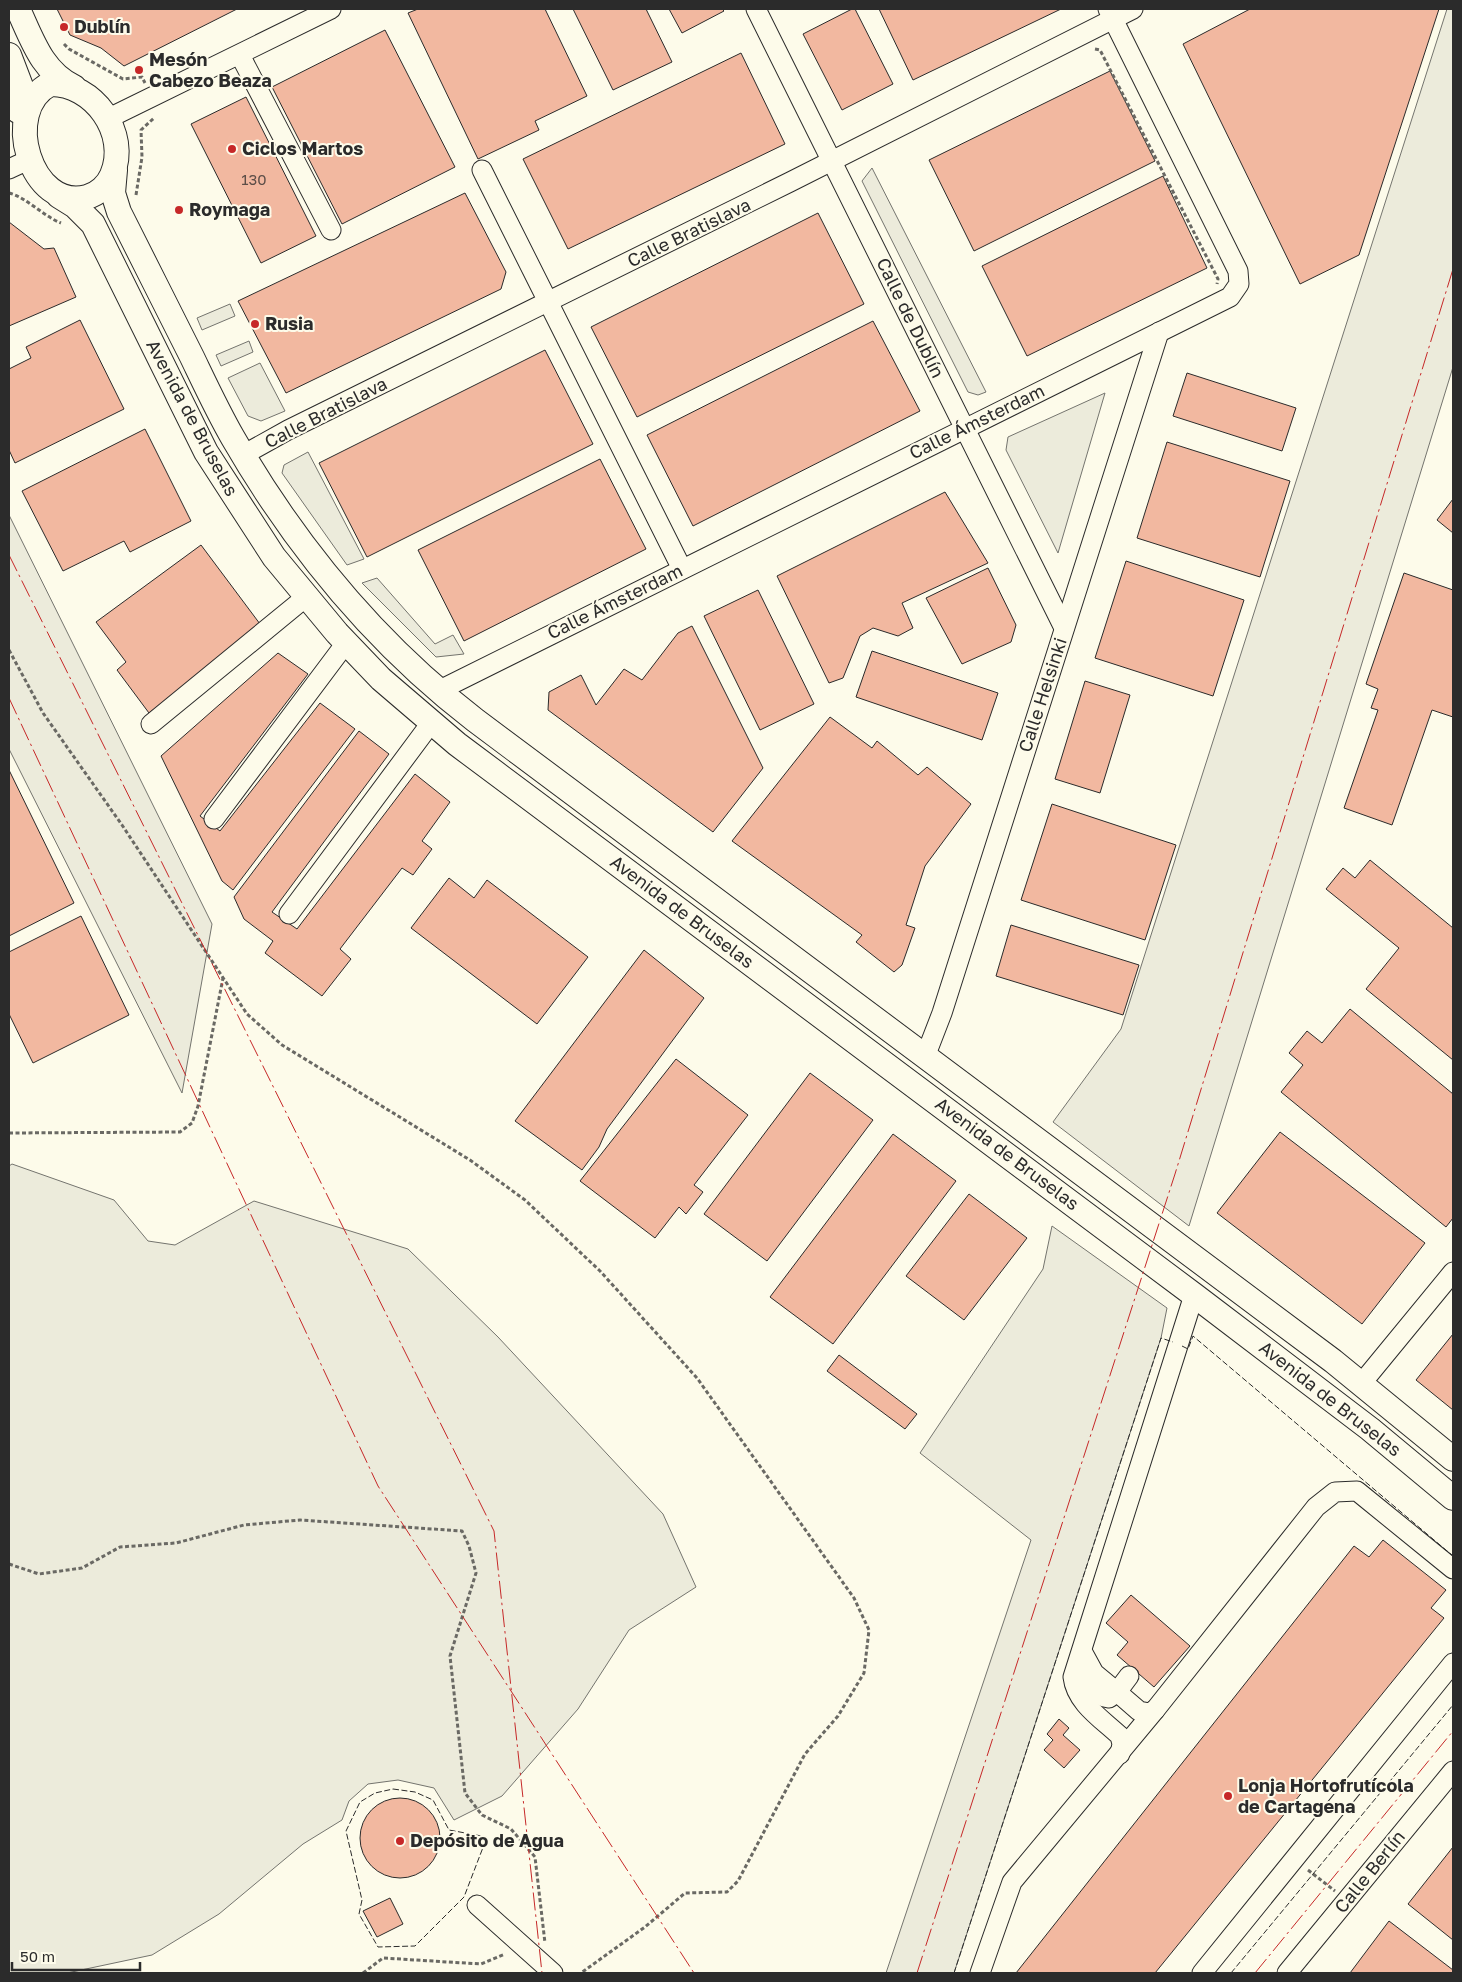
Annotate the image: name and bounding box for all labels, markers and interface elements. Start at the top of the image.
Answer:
place label: Dublín [74,15,131,37]
marker: Dublín [58,21,70,33]
place label: Mesón Cabezo Beaza [149,48,272,91]
marker: Mesón Cabezo Beaza [133,64,145,76]
place label: Ciclos Martos [242,137,363,159]
marker: Ciclos Martos [226,143,238,155]
house number: 130 [241,170,267,188]
street label: Calle Bratislava [623,193,754,271]
place label: Roymaga [189,198,270,220]
marker: Roymaga [173,204,185,216]
street label: Calle de Dublín [872,254,949,381]
place label: Rusia [265,312,313,334]
marker: Rusia [249,318,261,330]
street label: Avenida de Bruselas [142,335,243,500]
street label: Calle Bratislava [261,372,390,452]
street label: Calle Ámsterdam [905,379,1048,463]
street label: Calle Ámsterdam [543,559,686,643]
street label: Calle Helsinki [1013,635,1071,755]
street label: Avenida de Bruselas [606,850,759,972]
street label: Avenida de Bruselas [931,1092,1084,1214]
street label: Avenida de Bruselas [1255,1336,1406,1461]
place label: Lonja Hortofrutícola de Cartagena [1238,1774,1414,1817]
marker: Lonja Hortofrutícola de Cartagena [1222,1790,1234,1802]
street label: Calle Berlín [1329,1826,1409,1917]
place label: Depósito de Agua [410,1829,564,1851]
marker: Depósito de Agua [394,1835,406,1847]
scale bar [12,1940,140,1972]
text: 50 m [20,1947,55,1965]

